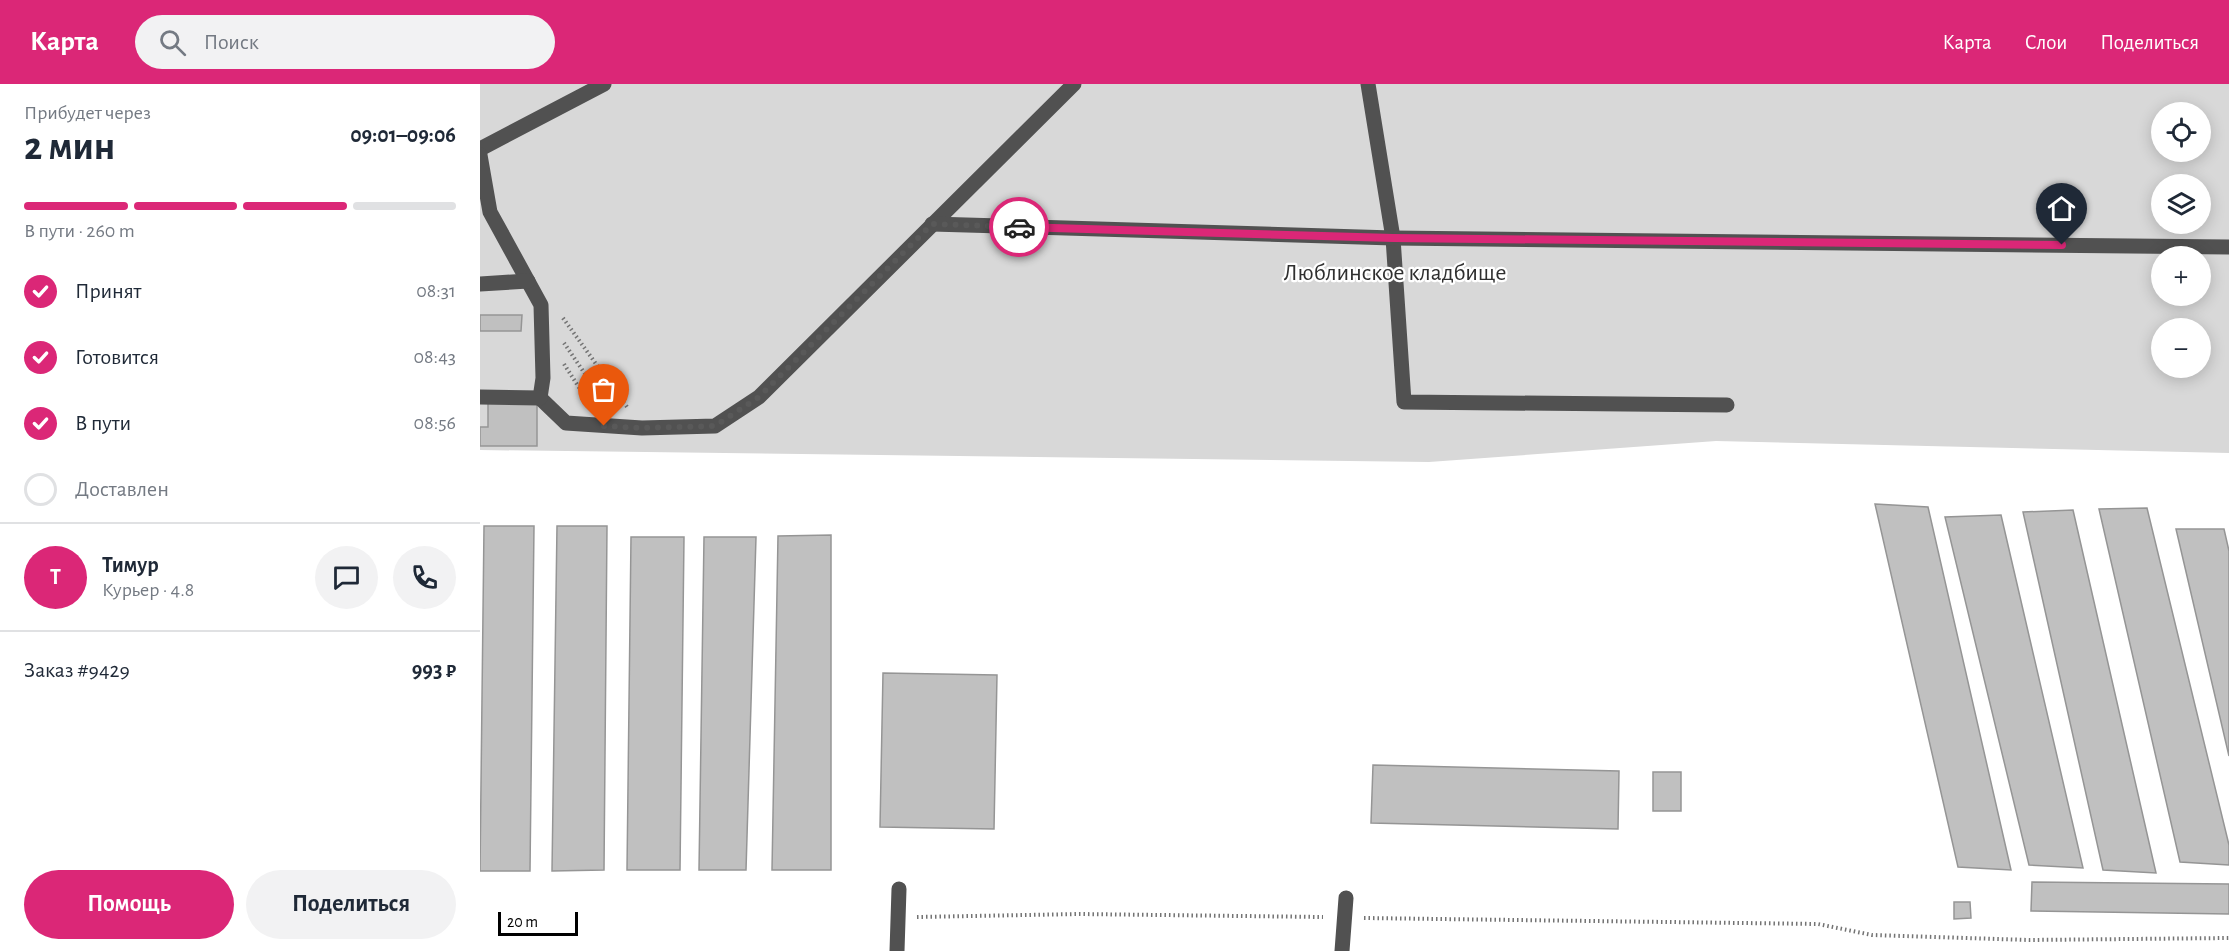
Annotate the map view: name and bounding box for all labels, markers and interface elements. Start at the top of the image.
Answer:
search box [135,15,555,69]
icon: search [156,26,189,59]
text: Карта [30,28,99,56]
text: Поиск [204,31,259,53]
text: Карта [1942,32,1992,53]
text: Слои [2025,32,2067,53]
text: Поделиться [2100,32,2199,53]
map controls [2151,102,2211,378]
button: locate [2151,102,2211,162]
text: Прибудет через [24,103,151,123]
text: 09:01–09:06 [350,124,456,146]
text: 2 мин [24,128,115,167]
button: layers [2151,174,2211,234]
pin [2036,183,2087,245]
icon: home [2045,192,2078,225]
courier [989,197,1049,257]
icon: car [1003,211,1036,244]
text: В пути · 260 m [24,221,135,241]
button: + [2151,246,2211,306]
park label: Люблинское кладбище [1284,261,1506,285]
icon: check [24,275,57,308]
text: Принят [75,280,141,302]
text: 08:31 [416,281,456,301]
button: − [2151,318,2211,378]
icon: check [24,341,57,374]
text: Готовится [75,346,159,368]
text: 08:43 [414,347,456,367]
pin [578,364,629,426]
icon: bag [587,373,620,406]
icon: check [24,407,57,440]
text: В пути [75,412,131,434]
text: 08:56 [414,413,456,433]
text: Доставлен [75,478,169,500]
button: chat [315,546,378,609]
button: phone [393,546,456,609]
text: Тимур [102,554,159,576]
text: Т [50,566,61,588]
text: Курьер · 4.8 [102,580,194,600]
text: Заказ #9429 [24,659,130,681]
text: 993 ₽ [412,659,456,681]
button: Помощь [24,870,234,939]
button: Поделиться [246,870,456,939]
scale bar [498,909,578,936]
text: 20 m [507,914,538,930]

